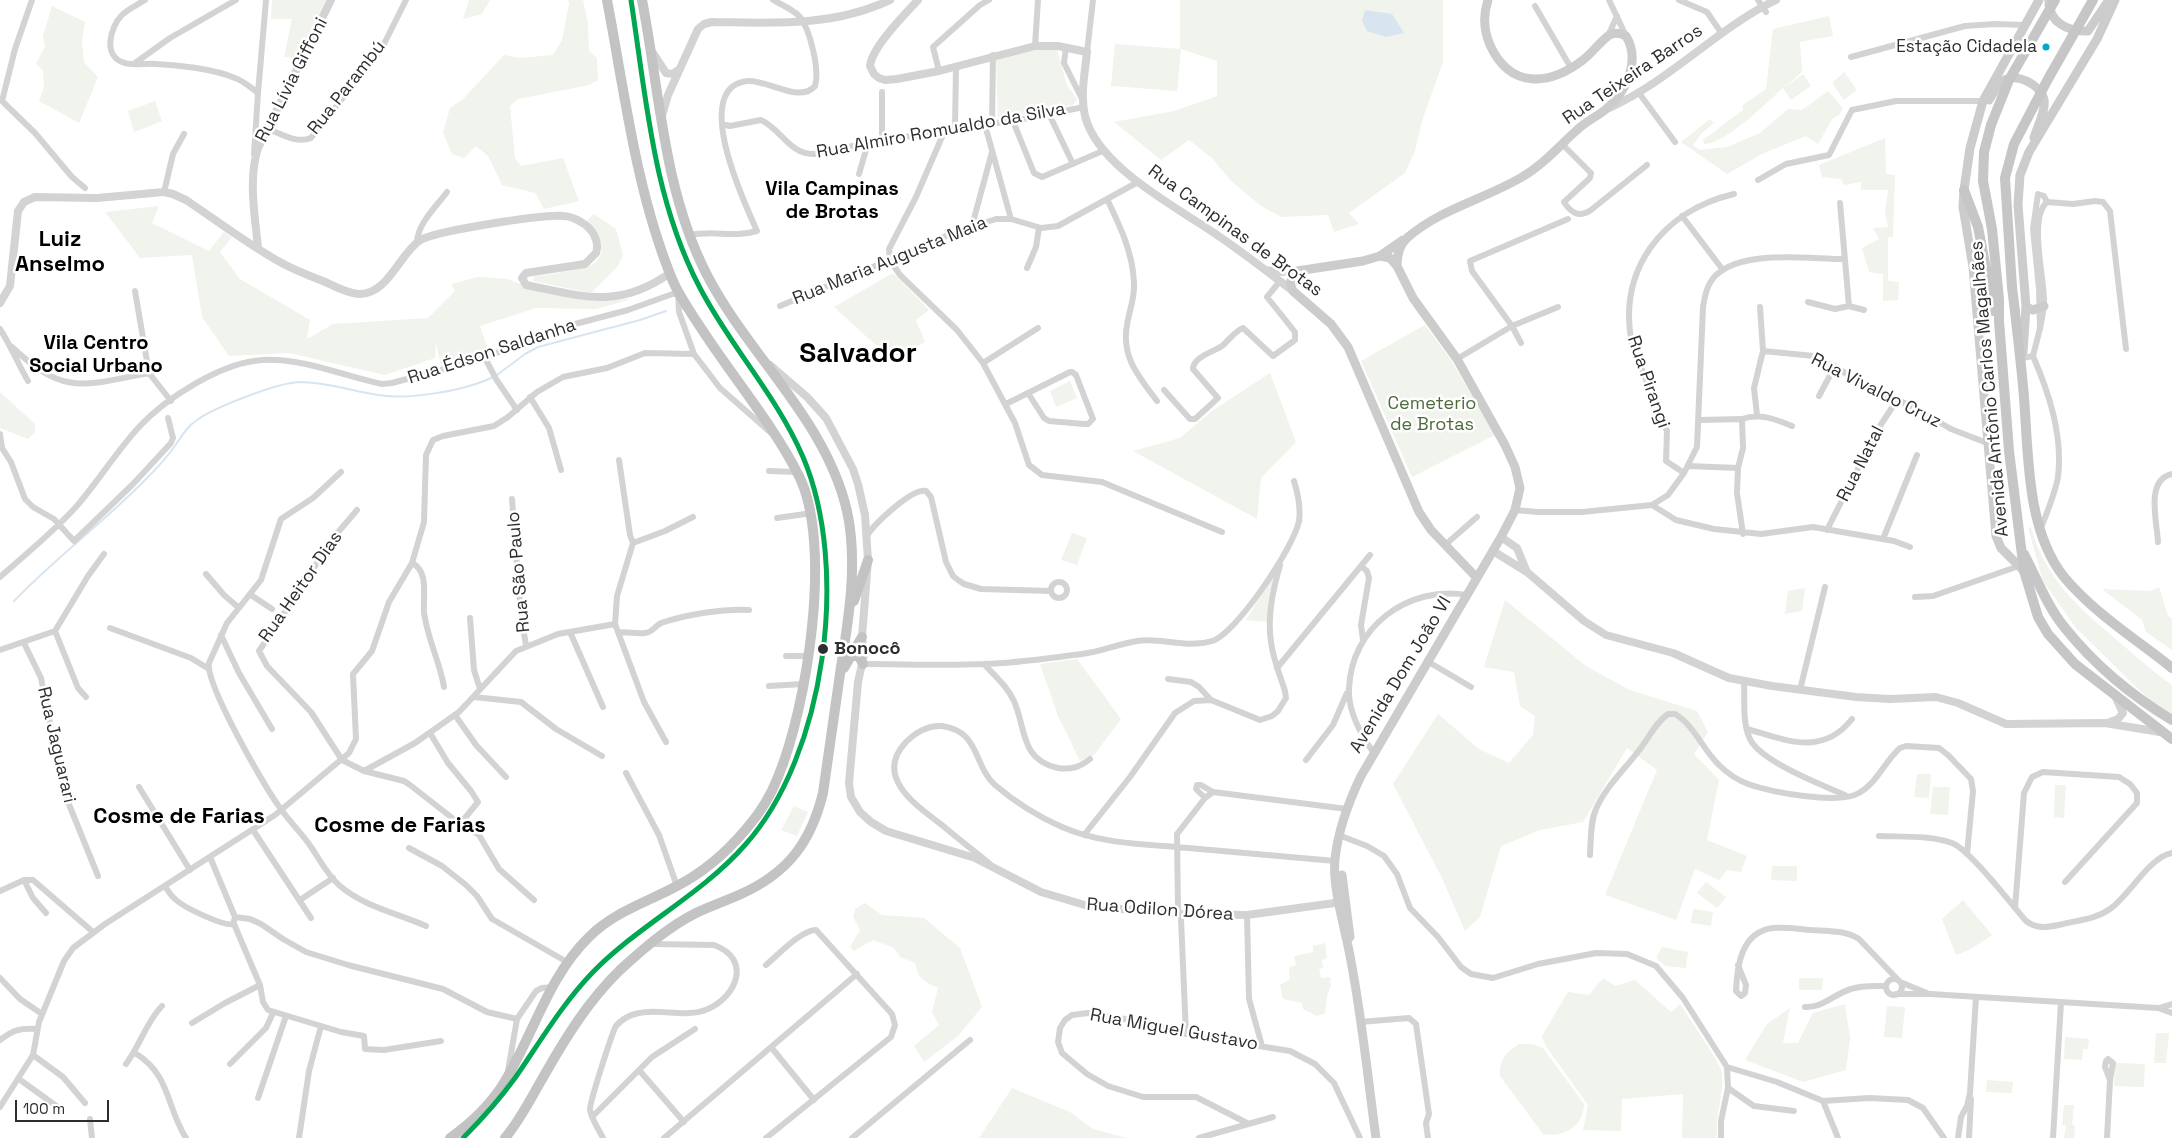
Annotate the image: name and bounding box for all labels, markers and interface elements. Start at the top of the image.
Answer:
street label: Rua Lívia Giffoni [251,14,333,146]
street label: Rua Teixeira Barros [1559,20,1707,130]
street label: Rua Parambú [304,37,390,139]
place label: Estação Cidadela [1896,37,2037,57]
marker: Estação Cidadela [2041,42,2051,52]
street label: Rua Almiro Romualdo da Silva [815,98,1067,164]
street label: Rua Campinas de Brotas [1144,160,1326,302]
district label: Vila Campinas de Brotas [765,178,899,225]
street label: Rua Maria Augusta Maia [790,212,990,310]
district label: Luiz Anselmo [15,227,105,278]
street label: Avenida Antônio Carlos Magalhães [1966,240,2014,538]
street label: Rua Édson Saldanha [405,315,579,389]
district label: Vila Centro Social Urbano [29,332,163,379]
street label: Rua Pirangi [1622,333,1674,431]
district label: Salvador [799,337,917,371]
street label: Rua Vivaldo Cruz [1807,349,1945,433]
park label: Cemeterio de Brotas [1388,393,1476,436]
street label: Rua Natal [1833,423,1889,505]
street label: Rua São Paulo [503,511,535,633]
street label: Rua Heitor Dias [255,527,347,647]
street label: Avenida Dom João VI [1346,593,1456,757]
place label: Bonocô [834,638,901,660]
marker: Bonocô [816,642,830,656]
street label: Rua Jaguarari [32,685,80,805]
district label: Cosme de Farias [93,804,265,830]
district label: Cosme de Farias [314,813,486,839]
street label: Rua Odilon Dórea [1086,894,1234,926]
street label: Rua Miguel Gustavo [1088,1005,1260,1055]
scale bar [18,1090,111,1122]
text: 100 m [23,1099,65,1118]

